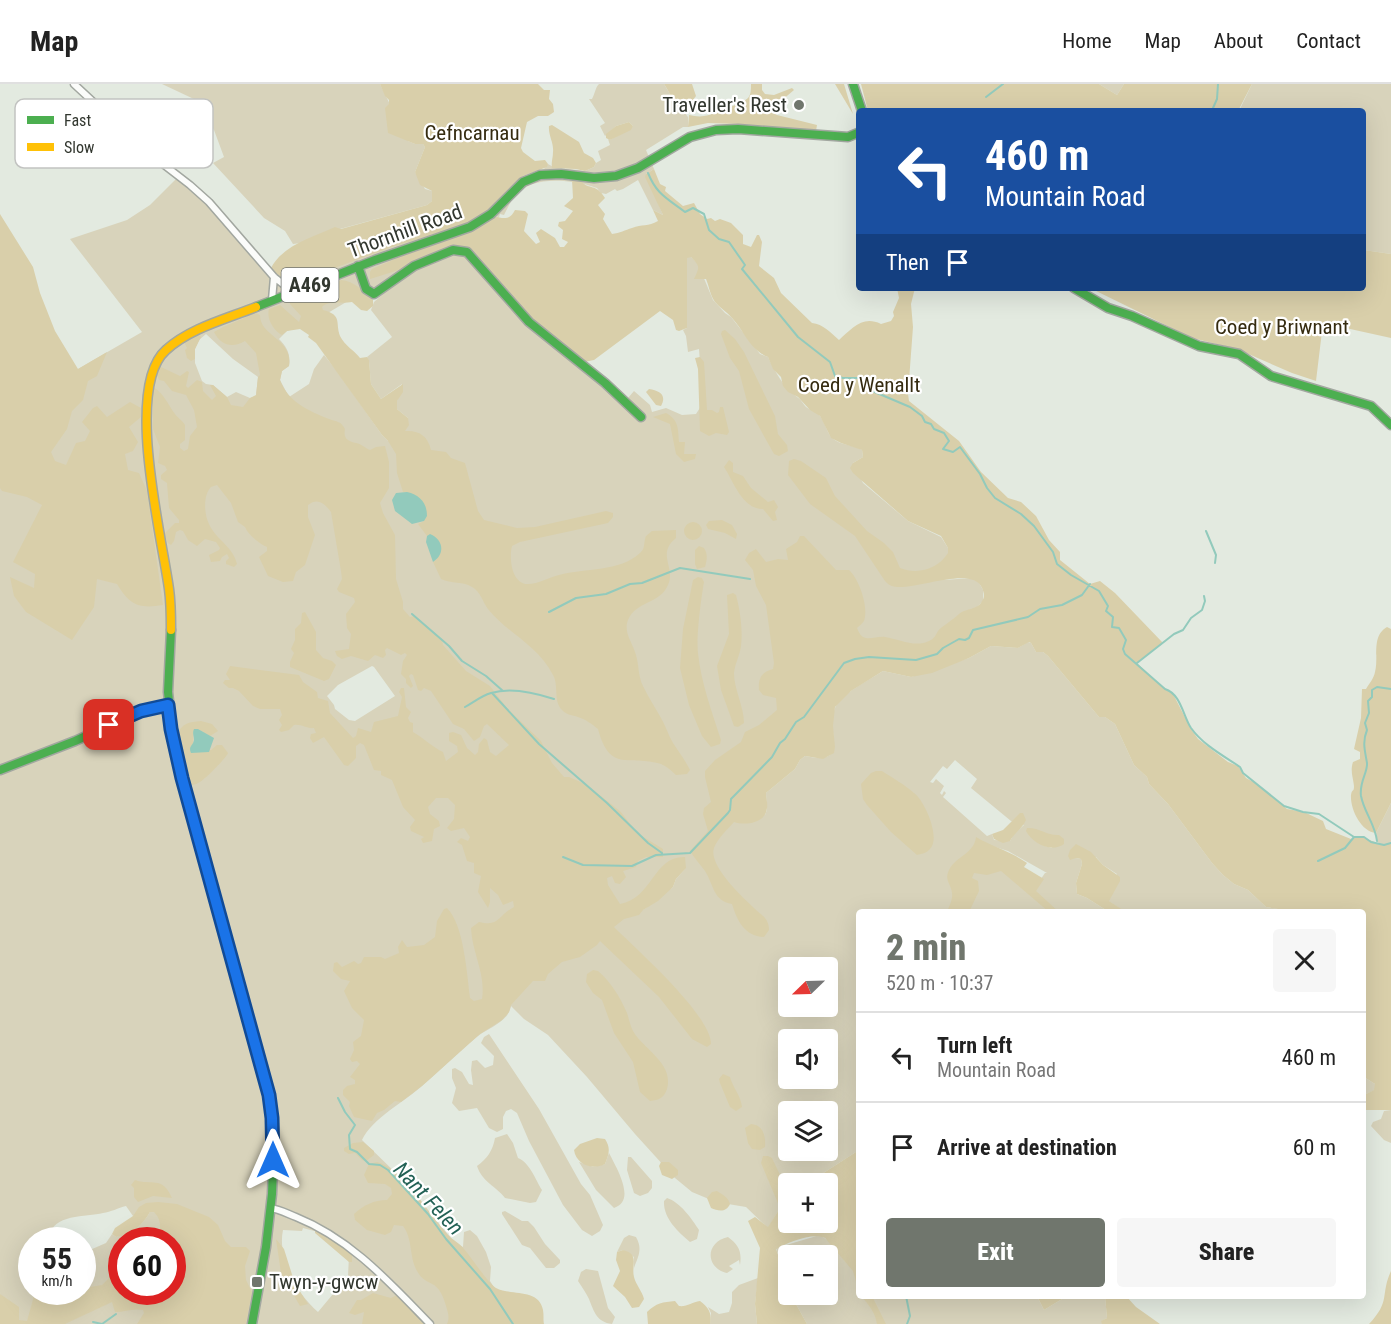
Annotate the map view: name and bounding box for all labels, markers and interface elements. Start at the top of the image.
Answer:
text: Map [30,25,78,58]
text: Home [1062,29,1112,53]
text: Map [1145,29,1181,53]
text: About [1214,29,1263,53]
text: Contact [1296,29,1361,53]
place label: Traveller's Rest [662,93,787,117]
marker: Traveller's Rest [792,98,806,112]
legend [15,99,213,168]
text: Fast [64,111,91,130]
park label: Cefncarnau [424,121,520,145]
text: 460 m [985,131,1090,180]
icon: left [886,132,964,210]
text: Slow [64,138,94,157]
text: Mountain Road [985,181,1146,213]
street label: Thornhill Road [345,199,465,263]
icon: arrive [941,246,974,279]
text: Then [886,250,929,275]
road number: A469 [282,268,338,302]
park label: Coed y Briwnant [1215,315,1349,339]
park label: Coed y Wenallt [798,373,920,397]
pin [83,699,134,750]
icon: arrive [92,708,125,741]
text: 2 min [886,927,966,969]
button: close [1273,929,1336,992]
north arrow [778,957,838,1017]
map controls [778,957,838,1305]
text: 520 m · 10:37 [886,971,993,995]
button: sound [778,1029,838,1089]
text: Turn left [937,1033,1012,1058]
icon: left [886,1041,919,1074]
text: 460 m [1282,1045,1336,1070]
text: Mountain Road [937,1058,1056,1082]
button: layers [778,1101,838,1161]
position arrow [241,1128,305,1192]
icon: arrive [886,1131,919,1164]
text: Arrive at destination [937,1135,1117,1160]
text: 60 m [1293,1135,1336,1160]
water label: Nant Felen [389,1157,469,1240]
button: + [778,1173,838,1233]
button: Exit [886,1218,1105,1287]
button: Share [1117,1218,1336,1287]
speed limit sign: 60 [108,1227,186,1305]
text: 55 [42,1241,72,1276]
button: − [778,1245,838,1305]
place label: Twyn-y-gwcw [269,1270,379,1294]
text: km/h [42,1272,72,1290]
marker: Twyn-y-gwcw [250,1275,264,1289]

